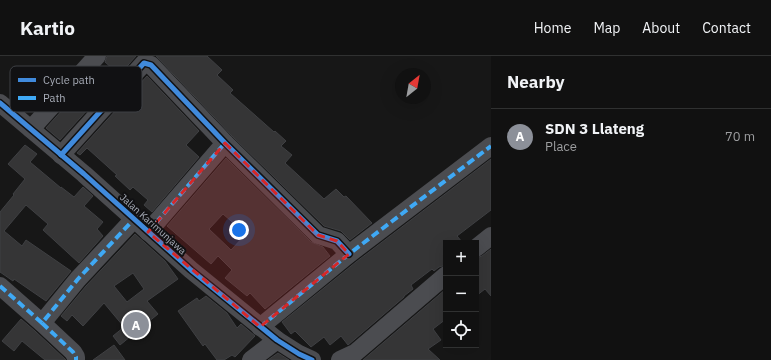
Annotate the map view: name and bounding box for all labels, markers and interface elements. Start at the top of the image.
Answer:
text: Kartio [20,16,75,40]
text: Home [534,19,571,37]
text: Map [593,19,620,37]
text: About [642,19,680,37]
text: Contact [702,19,751,37]
legend [10,66,142,112]
north arrow [395,68,431,104]
text: Nearby [507,71,565,93]
text: Cycle path [43,73,95,87]
text: Path [43,91,66,105]
text: SDN 3 Llateng [545,119,644,138]
text: A [516,128,524,145]
text: 70 m [725,128,755,145]
text: Place [545,138,577,155]
street label: Jalan Karimunjawa [117,191,189,258]
your location [229,220,249,240]
map controls [443,240,479,348]
button: + [443,240,479,276]
button: − [443,276,479,312]
pin: A [123,310,149,340]
button: locate [443,312,479,348]

